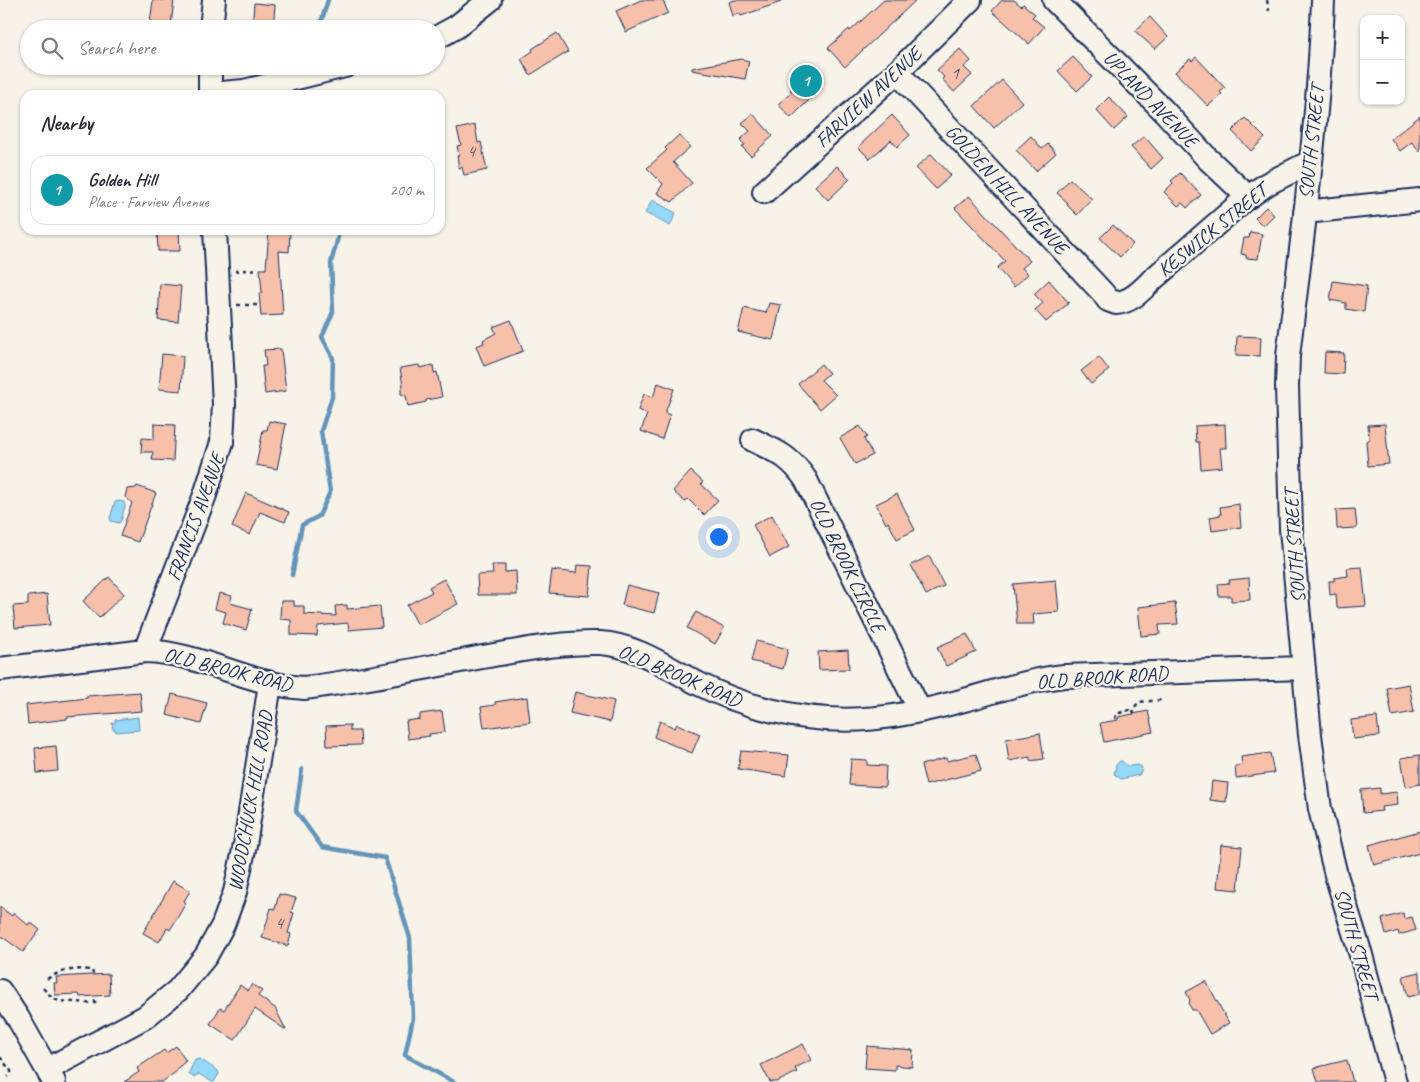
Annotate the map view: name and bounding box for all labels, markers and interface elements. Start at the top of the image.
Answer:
map controls [1360,15,1405,105]
button: + [1360,15,1405,60]
search box [20,20,445,75]
icon: search [38,34,66,62]
text: Search here [78,36,155,60]
street label: FARVIEW AVENUE [810,40,929,153]
street label: UPLAND AVENUE [1098,46,1205,155]
button: − [1360,60,1405,105]
pin: 1 [790,62,822,100]
house number: 1 [951,62,960,84]
street label: SOUTH STREET [1293,80,1330,200]
text: Nearby [40,110,93,136]
street label: GOLDEN HILL AVENUE [940,119,1075,261]
house number: 4 [467,140,477,162]
text: Golden Hill [88,168,156,192]
street label: KESWICK STREET [1152,175,1276,282]
text: 1 [53,180,61,200]
text: 200 m [390,180,424,200]
text: Place · Farview Avenue [88,192,209,212]
street label: FRANCIS AVENUE [161,447,231,584]
street label: SOUTH STREET [1278,484,1311,604]
street label: OLD BROOK CIRCLE [804,494,892,639]
your location [706,524,732,550]
street label: OLD BROOK ROAD [615,638,746,713]
street label: OLD BROOK ROAD [161,641,296,698]
street label: OLD BROOK ROAD [1036,660,1170,695]
street label: WOODCHUCK HILL ROAD [222,708,279,893]
street label: SOUTH STREET [1329,886,1385,1006]
house number: 4 [275,912,285,934]

